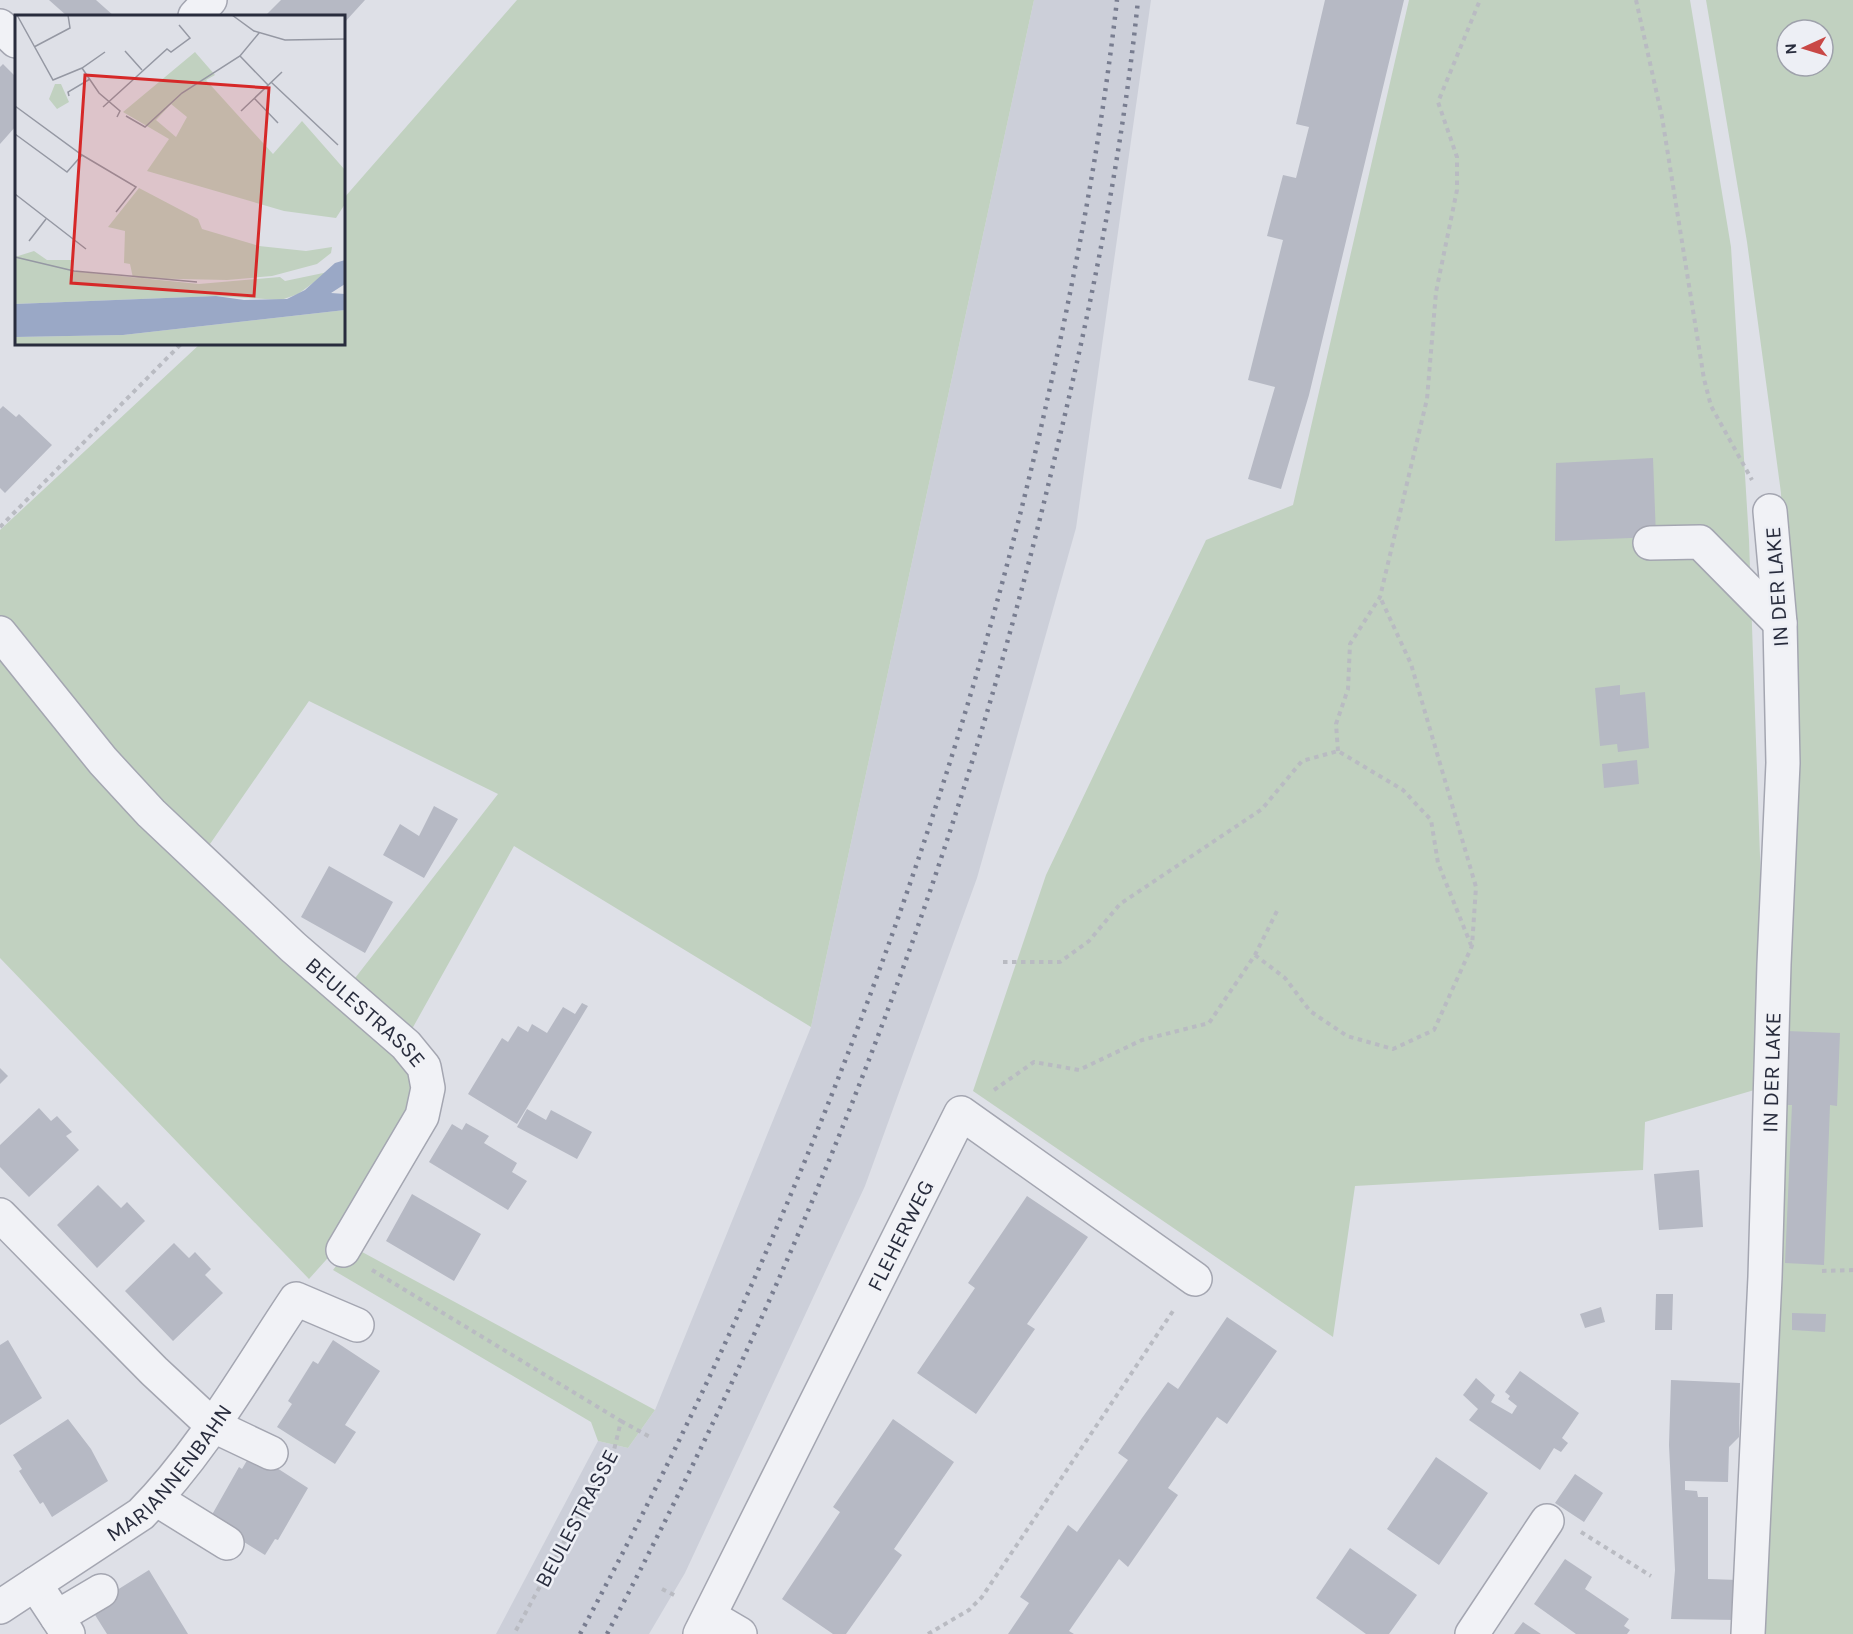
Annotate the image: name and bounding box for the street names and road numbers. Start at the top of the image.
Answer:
street label: IN DER LAKE [1760,526,1794,648]
street label: BEULESTRASSE [300,952,431,1073]
street label: IN DER LAKE [1757,1012,1787,1133]
street label: FLEHERWEG [862,1176,939,1296]
street label: MARIANNENBAHN [101,1399,238,1547]
street label: BEULESTRASSE [530,1445,624,1592]

